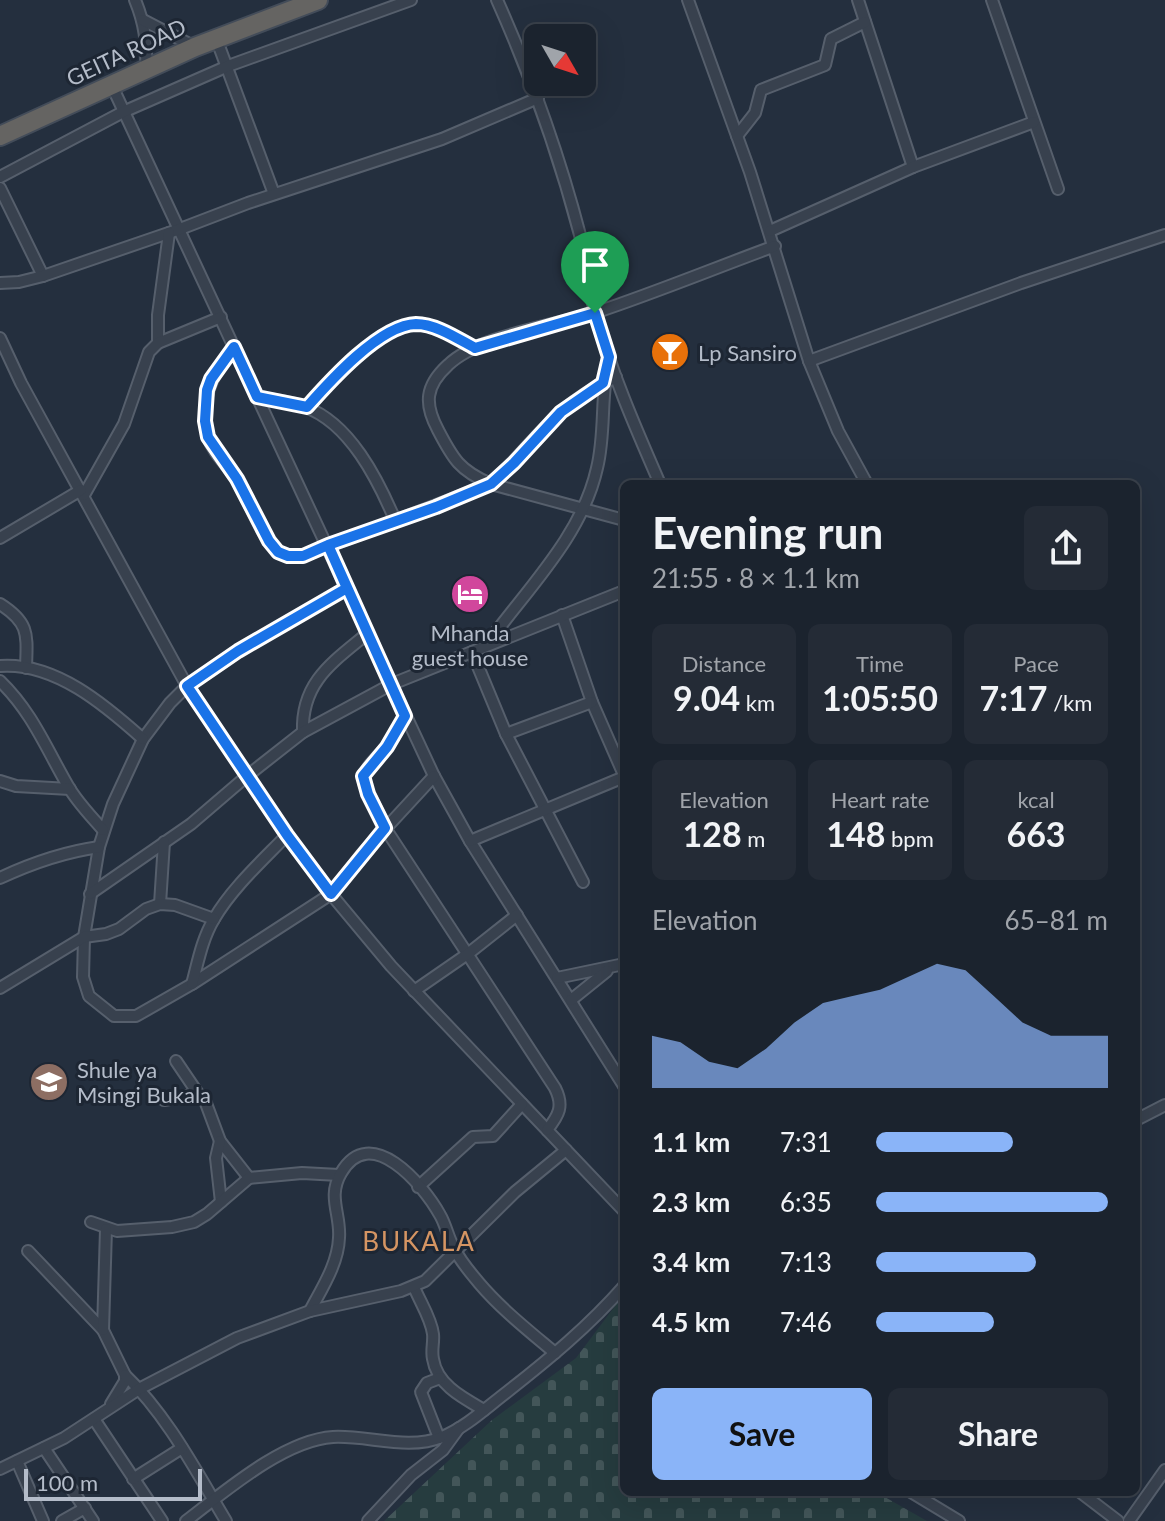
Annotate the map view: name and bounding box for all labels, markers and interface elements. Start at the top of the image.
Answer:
street label: GEITA ROAD [62,13,190,91]
north arrow [524,24,596,96]
map controls [524,24,596,96]
pin [561,231,629,313]
icon: arrive [573,243,617,287]
bar icon: Lp Sansiro [649,331,691,373]
place label: Lp Sansiro [698,339,797,366]
text: Evening run [652,506,883,558]
button: share [1024,506,1108,590]
text: 21:55 · 8 × 1.1 km [652,562,860,594]
hotel icon: Mhanda guest house [449,573,491,615]
place label: Mhanda guest house [412,619,528,671]
text: Distance [682,650,766,677]
text: Time [856,650,904,677]
text: Pace [1013,650,1059,677]
text: 9.04 [673,677,740,718]
text: 1:05:50 [822,677,938,718]
text: 7:17 [980,677,1048,718]
text: km [740,689,775,716]
text: /km [1048,689,1092,716]
text: Elevation [679,786,769,813]
text: Heart rate [831,786,929,813]
text: kcal [1017,786,1055,813]
text: 128 [683,813,742,854]
text: 148 [826,813,885,854]
text: 663 [1006,813,1066,854]
text: m [742,825,765,852]
text: bpm [885,825,934,852]
text: Elevation [652,904,758,936]
text: 65–81 m [1005,904,1108,936]
place label: Shule ya Msingi Bukala [77,1056,211,1108]
school or university icon: Shule ya Msingi Bukala [28,1061,70,1103]
text: 1.1 km [652,1126,730,1158]
text: 7:31 [780,1126,832,1158]
text: 2.3 km [652,1186,730,1218]
text: 6:35 [780,1186,832,1218]
district label: BUKALA [362,1225,476,1257]
text: 3.4 km [652,1246,730,1278]
text: 7:13 [780,1246,832,1278]
text: 4.5 km [652,1306,730,1338]
text: 7:46 [780,1306,832,1338]
button: Save [652,1388,872,1480]
button: Share [888,1388,1108,1480]
scale bar [24,1465,202,1501]
text: 100 m [36,1469,98,1496]

